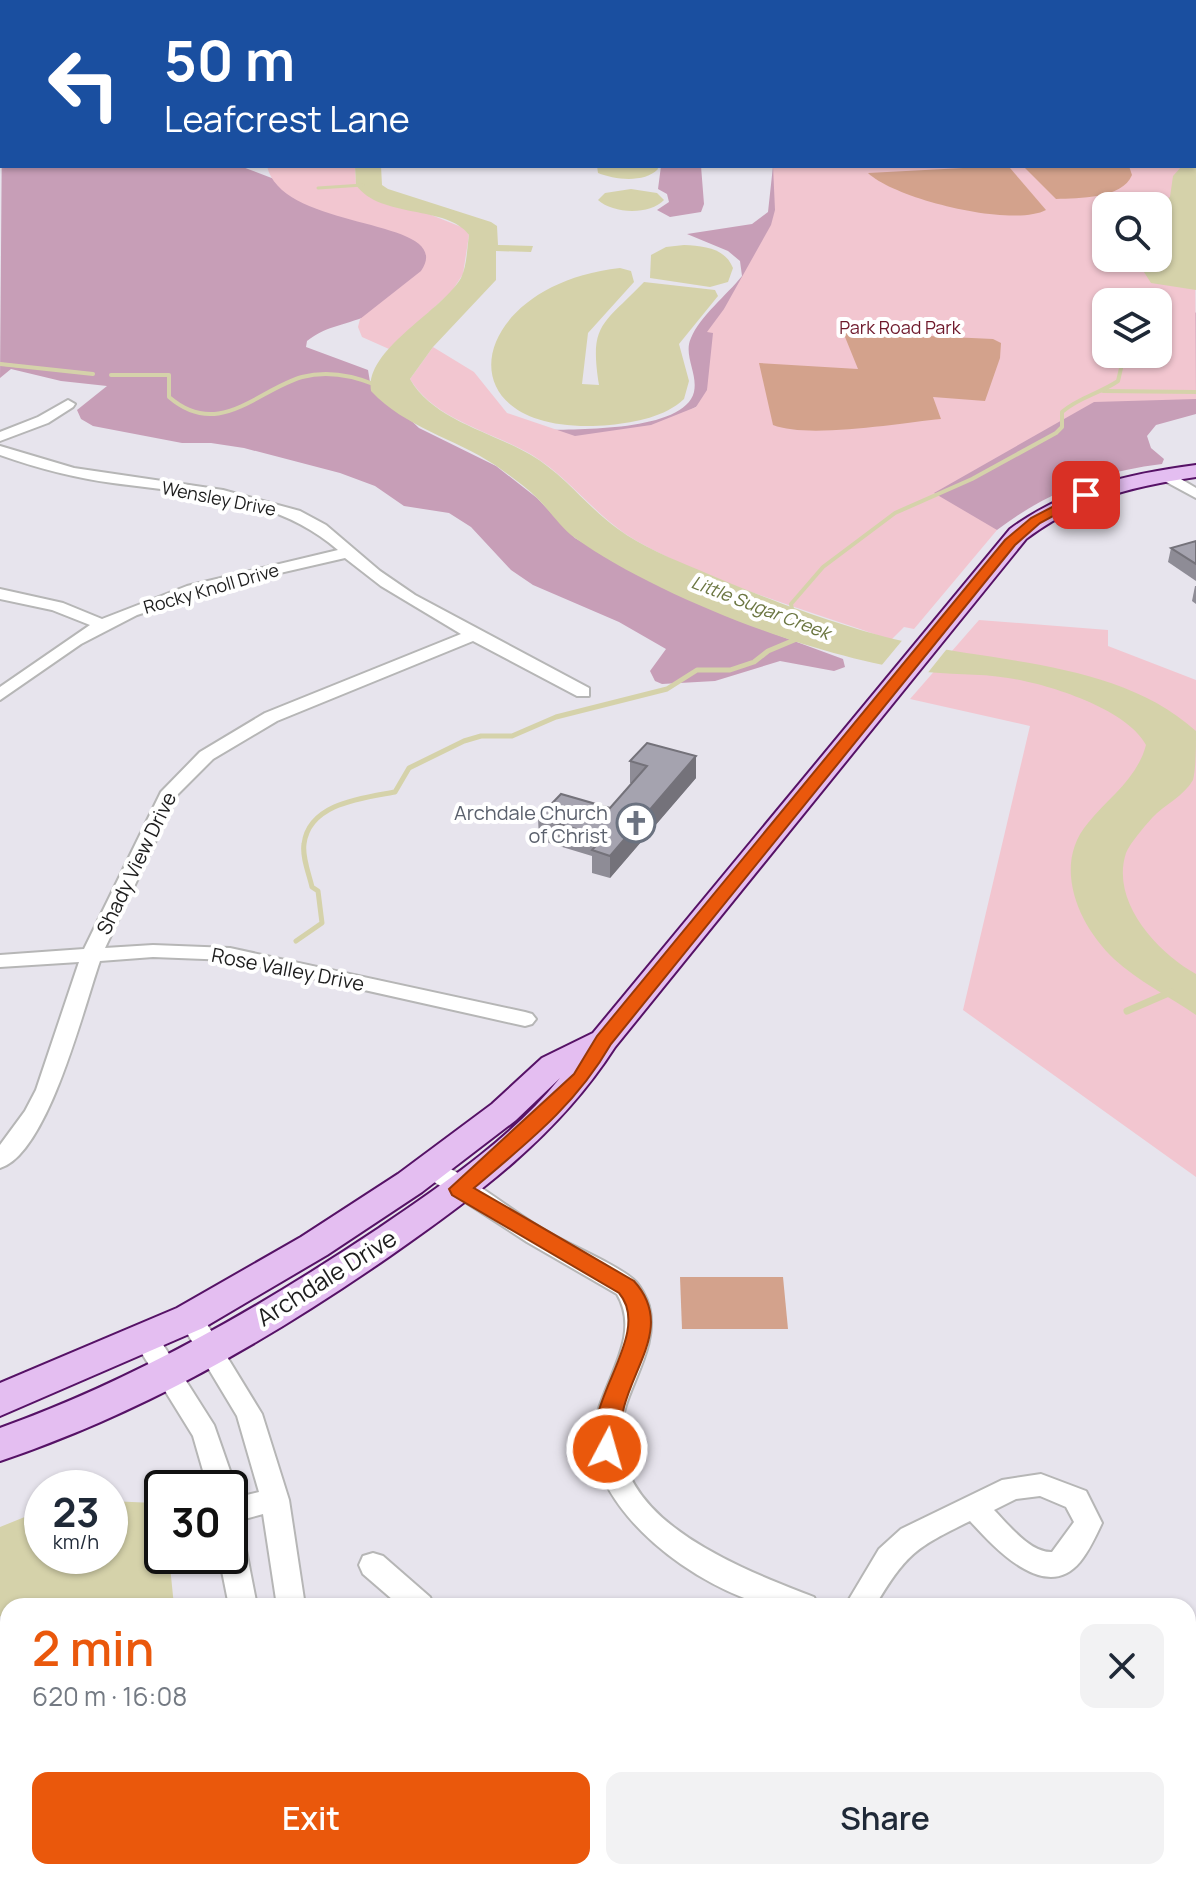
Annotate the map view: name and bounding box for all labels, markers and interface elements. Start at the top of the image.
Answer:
text: 50 m [164,21,295,98]
icon: left [32,32,136,136]
text: Leafcrest Lane [164,94,410,143]
map controls [1092,192,1172,368]
button: search [1092,192,1172,272]
button: layers [1092,288,1172,368]
park label: Park Road Park [839,315,962,339]
pin [1052,461,1120,529]
icon: arrive [1064,473,1108,517]
street label: Wensley Drive [160,475,278,521]
street label: Rocky Knoll Drive [140,557,282,619]
water label: Little Sugar Creek [688,569,837,646]
street label: Shady View Drive [90,787,182,939]
place label: Archdale Church of Christ [454,799,608,849]
church icon: Archdale Church of Christ [615,802,657,844]
street label: Rose Valley Drive [209,941,367,997]
street label: Archdale Drive [250,1221,402,1333]
position arrow [565,1407,649,1491]
speed limit sign: 30 [144,1470,248,1574]
text: 23 [52,1484,100,1539]
text: km/h [53,1528,99,1555]
text: 2 min [32,1615,154,1680]
button: close [1080,1624,1164,1708]
text: 620 m · 16:08 [32,1678,187,1714]
button: Exit [32,1772,590,1864]
button: Share [606,1772,1164,1864]

